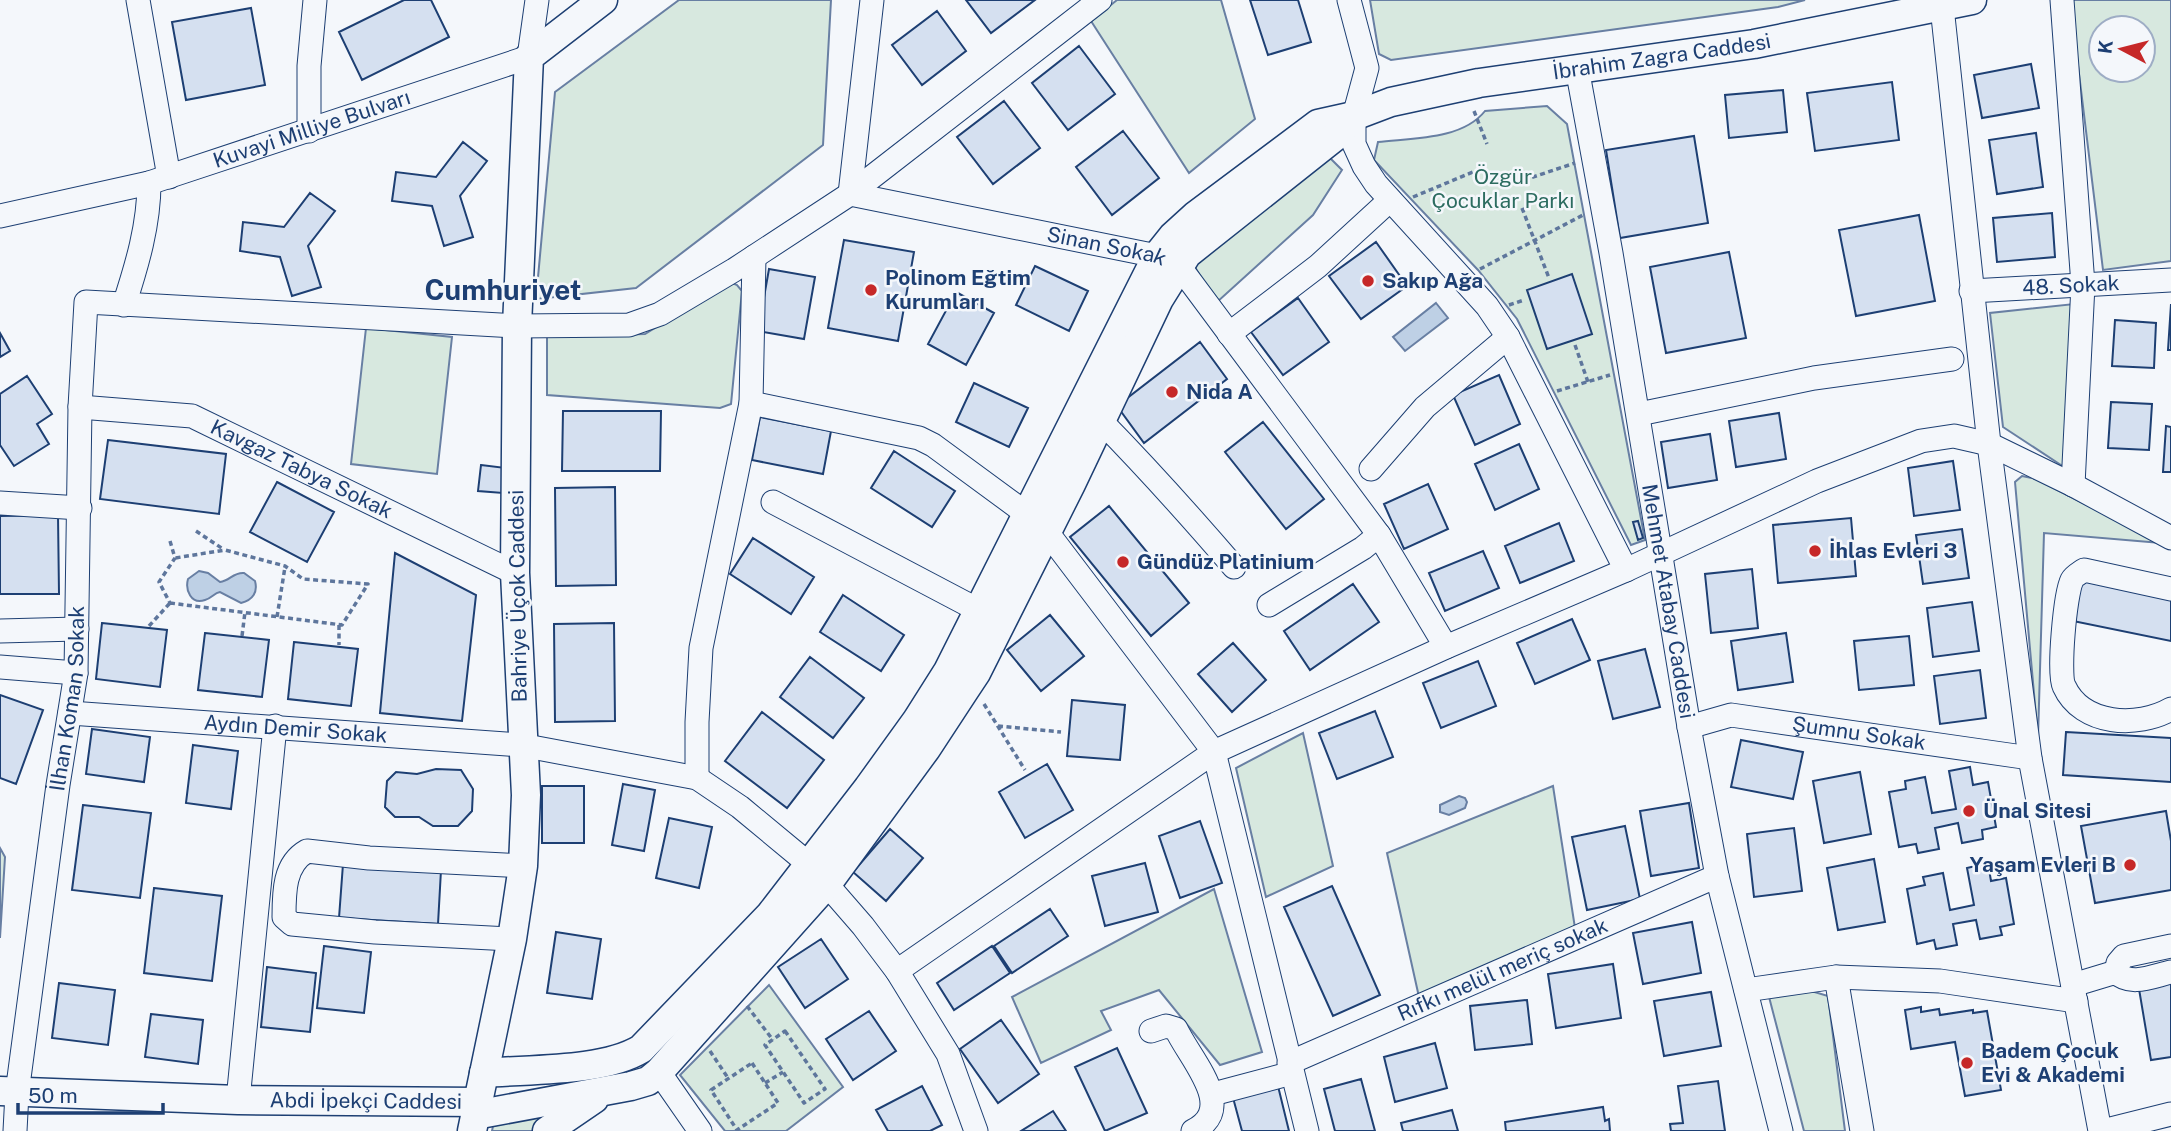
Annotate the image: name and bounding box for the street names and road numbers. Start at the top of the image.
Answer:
street label: İbrahim Zagra Caddesi [1551,28,1773,84]
street label: Kuvayi Milliye Bulvarı [210,84,413,173]
street label: Sinan Sokak [1045,221,1171,271]
street label: 48. Sokak [2021,270,2120,300]
street label: Kavgaz Tabya Sokak [207,414,397,524]
street label: Mehmet Atabay Caddesi [1637,482,1700,720]
street label: Bahriye Üçok Caddesi [503,489,532,703]
street label: İlhan Koman Sokak [44,605,89,793]
street label: Aydın Demir Sokak [203,710,388,747]
street label: Şumnu Sokak [1791,711,1928,755]
street label: Rıfkı melül meriç sokak [1393,912,1611,1026]
street label: Abdi İpekçi Caddesi [269,1087,462,1114]

